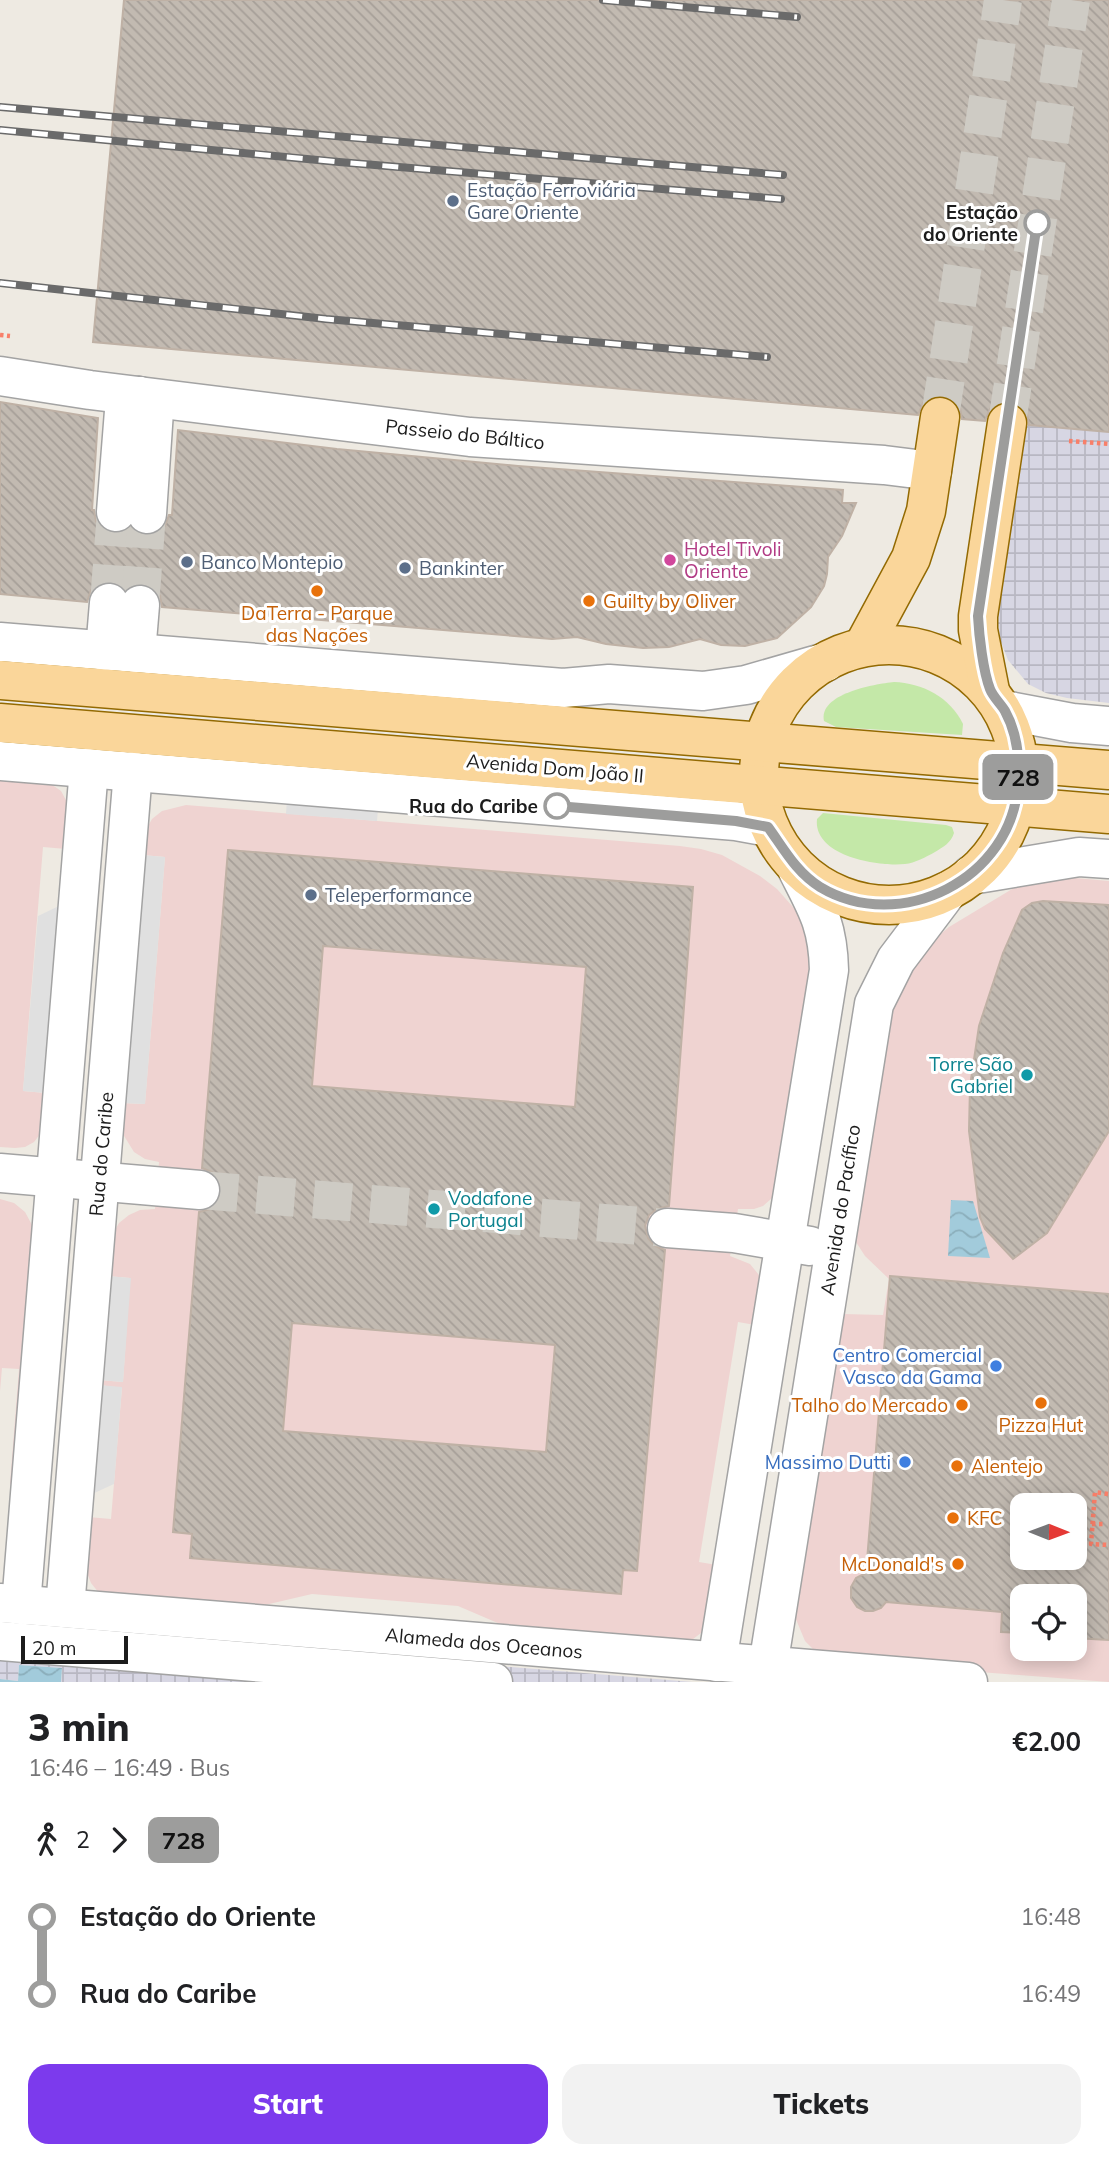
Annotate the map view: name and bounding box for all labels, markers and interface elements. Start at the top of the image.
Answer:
place label: Estação Ferroviária Gare Oriente [467,178,636,224]
marker: Estação Ferroviária Gare Oriente [445,193,461,209]
place label: Estação do Oriente [923,200,1018,246]
marker: Estação do Oriente [1024,210,1050,236]
street label: Passeio do Báltico [384,414,546,454]
place label: Hotel Tivoli Oriente [684,537,782,583]
place label: Banco Montepio [201,550,343,574]
marker: Hotel Tivoli Oriente [662,552,678,568]
marker: Banco Montepio [179,554,195,570]
place label: Bankinter [419,556,504,580]
marker: Bankinter [397,560,413,576]
marker: DaTerra - Parque das Nações [309,583,325,599]
place label: Guilty by Oliver [603,589,736,613]
marker: Guilty by Oliver [581,593,597,609]
place label: DaTerra - Parque das Nações [241,601,393,647]
street label: Avenida Dom João II [465,748,645,788]
line badge: 728 [978,754,1058,800]
text: 728 [996,762,1040,792]
marker: Rua do Caribe [544,793,570,819]
place label: Rua do Caribe [409,794,538,818]
place label: Teleperformance [325,883,472,907]
marker: Teleperformance [303,887,319,903]
place label: Torre São Gabriel [929,1052,1013,1098]
marker: Torre São Gabriel [1019,1067,1035,1083]
street label: Rua do Caribe [84,1091,118,1217]
street label: Avenida do Pacífico [815,1123,865,1297]
place label: Vodafone Portugal [448,1186,532,1232]
marker: Vodafone Portugal [426,1201,442,1217]
place label: Centro Comercial Vasco da Gama [832,1343,982,1389]
marker: Centro Comercial Vasco da Gama [988,1358,1004,1374]
place label: Talho do Mercado [792,1393,948,1417]
marker: Pizza Hut [1033,1395,1049,1411]
marker: Talho do Mercado [954,1397,970,1413]
place label: Pizza Hut [998,1413,1084,1437]
place label: Massimo Dutti [765,1450,891,1474]
marker: Massimo Dutti [897,1454,913,1470]
place label: Alentejo [971,1454,1043,1478]
marker: Alentejo [949,1458,965,1474]
north arrow [1010,1493,1087,1570]
map controls [1010,1493,1087,1661]
place label: KFC [967,1506,1002,1530]
marker: KFC [945,1510,961,1526]
place label: McDonald's [841,1552,944,1576]
marker: McDonald's [950,1556,966,1572]
button: locate [1010,1584,1087,1661]
street label: Alameda dos Oceanos [384,1622,584,1664]
scale bar [21,1633,128,1665]
text: 20 m [32,1636,76,1660]
text: 3 min [28,1703,130,1751]
text: €2.00 [1012,1725,1081,1758]
text: 16:46 – 16:49 · Bus [28,1753,230,1782]
icon: walk [28,1821,66,1859]
icon: forward [100,1821,138,1859]
text: 2 [76,1825,90,1854]
text: 728 [162,1825,205,1855]
text: Estação do Oriente [80,1900,316,1933]
text: 16:48 [1021,1902,1081,1931]
text: Rua do Caribe [80,1977,256,2010]
text: 16:49 [1021,1979,1081,2008]
button: Start [28,2064,548,2144]
button: Tickets [562,2064,1081,2144]

